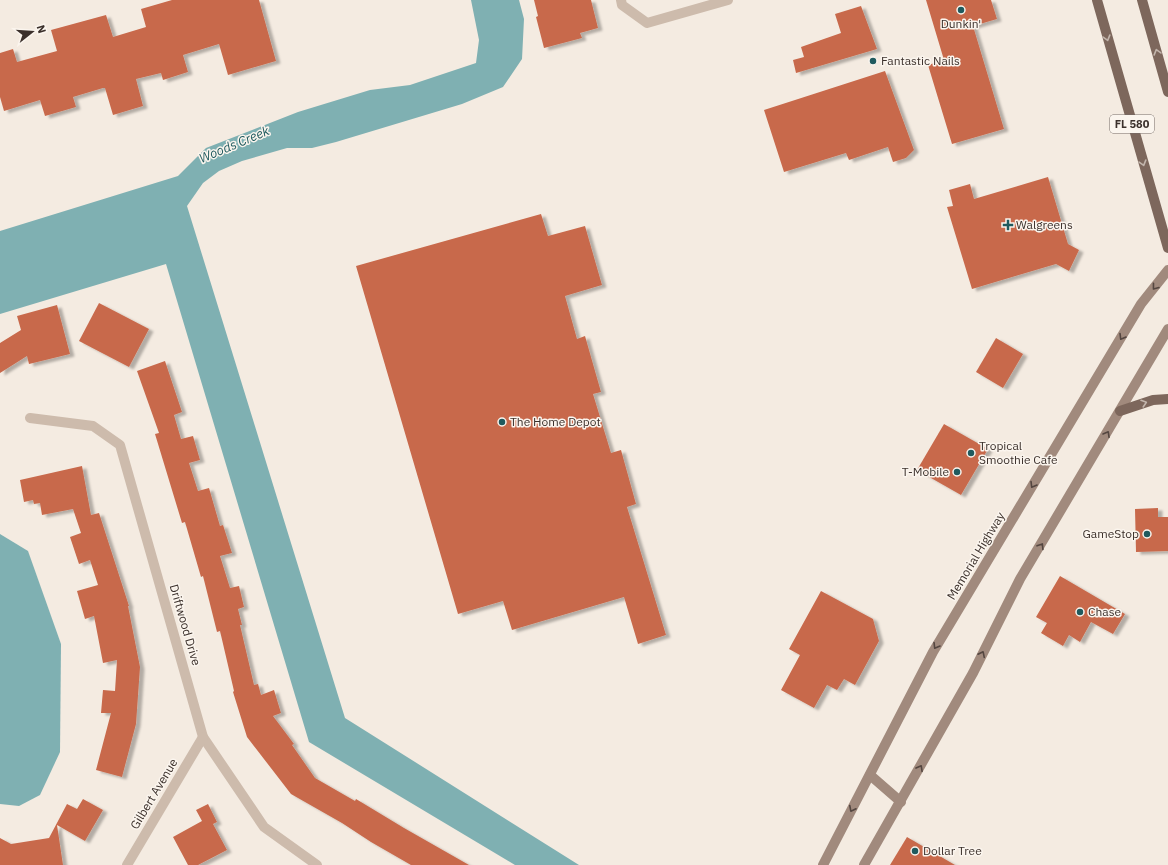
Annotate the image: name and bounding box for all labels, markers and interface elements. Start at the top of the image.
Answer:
marker: Dunkin' [956,5,966,15]
north arrow [12,12,52,52]
place label: Dunkin' [941,16,981,31]
text: N [34,23,49,35]
one-way arrow [1102,34,1111,41]
one-way arrow [1153,49,1162,56]
place label: Fantastic Nails [881,53,960,68]
marker: Fantastic Nails [868,56,878,66]
road number: FL 580 [1110,115,1154,133]
water label: Woods Creek [197,122,272,167]
one-way arrow [1138,159,1147,166]
place label: Walgreens [1016,217,1073,232]
marker: Walgreens [1003,220,1013,230]
one-way arrow [1152,282,1159,289]
one-way arrow [1119,333,1126,340]
one-way arrow [1140,399,1147,408]
place label: The Home Depot [510,414,601,429]
marker: The Home Depot [497,417,507,427]
one-way arrow [1102,431,1109,438]
place label: Tropical Smoothie Cafe [979,438,1058,467]
marker: Tropical Smoothie Cafe [966,448,976,458]
place label: T-Mobile [902,464,949,479]
marker: T-Mobile [952,467,962,477]
one-way arrow [1031,481,1038,488]
street label: Memorial Highway [944,509,1008,602]
place label: GameStop [1082,526,1139,541]
marker: GameStop [1142,529,1152,539]
one-way arrow [1036,543,1043,550]
street label: Driftwood Drive [167,583,204,668]
place label: Chase [1088,604,1122,619]
marker: Chase [1075,607,1085,617]
one-way arrow [934,642,941,649]
one-way arrow [977,650,985,658]
street label: Gilbert Avenue [127,755,181,832]
one-way arrow [915,765,922,772]
one-way arrow [849,805,857,813]
place label: Dollar Tree [923,843,982,858]
marker: Dollar Tree [910,846,920,856]

